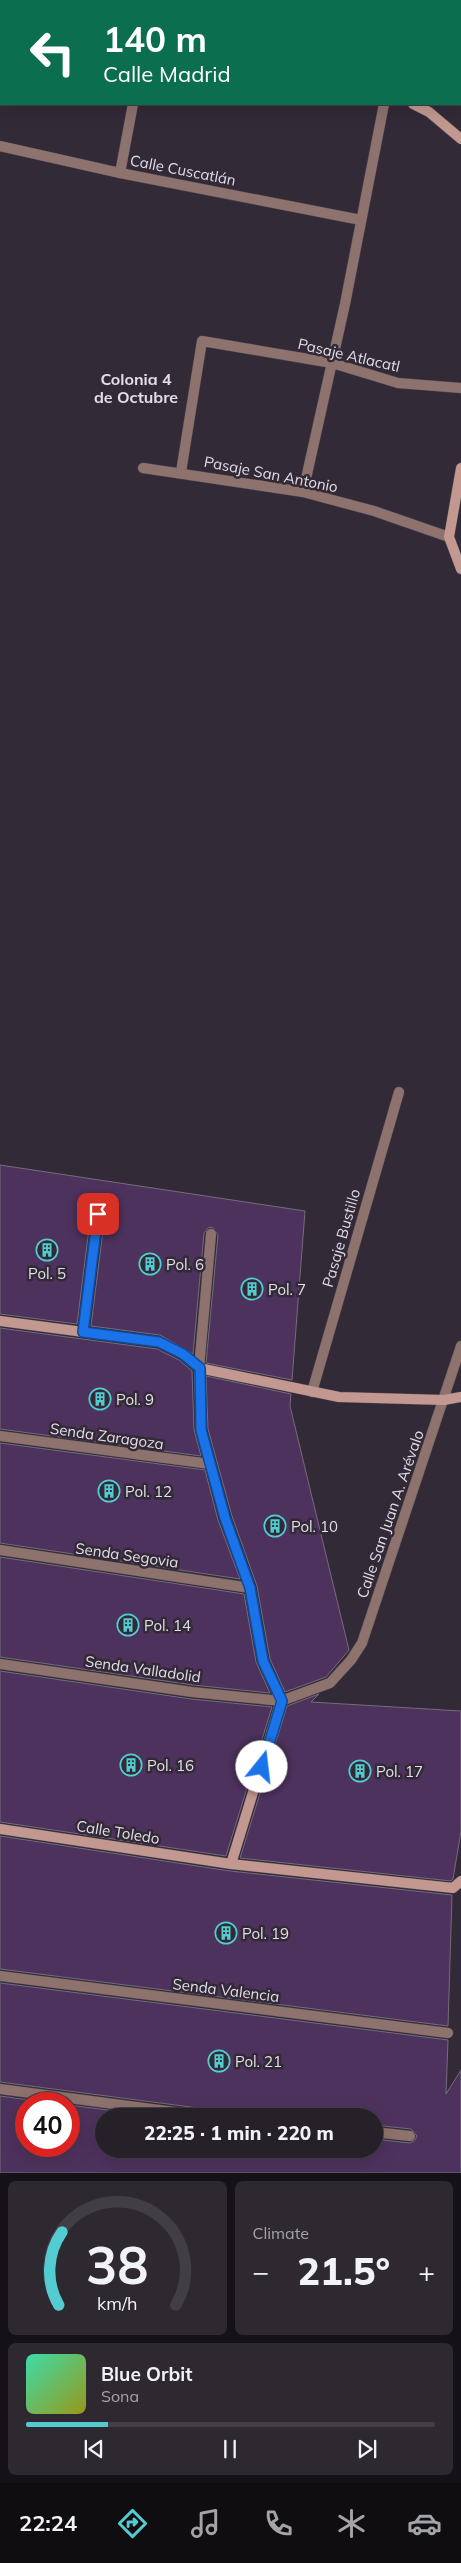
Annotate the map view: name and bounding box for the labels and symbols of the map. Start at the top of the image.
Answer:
street label: Calle Cuscatlán [128,150,238,190]
street label: Pasaje Atlacatl [296,334,402,376]
district label: Colonia 4 de Octubre [94,369,178,407]
street label: Pasaje San Antonio [202,452,340,496]
street label: Pasaje Bustillo [318,1187,364,1289]
pin [77,1193,119,1235]
building icon: Pol. 5 [35,1238,59,1262]
building icon: Pol. 6 [138,1252,162,1276]
place label: Pol. 6 [166,1255,204,1274]
place label: Pol. 5 [28,1264,66,1283]
building icon: Pol. 7 [240,1277,264,1301]
place label: Pol. 7 [268,1280,306,1299]
building icon: Pol. 9 [88,1387,112,1411]
place label: Pol. 9 [116,1390,154,1409]
street label: Senda Zaragoza [49,1419,165,1453]
street label: Calle San Juan A. Arévalo [352,1427,428,1601]
building icon: Pol. 12 [97,1479,121,1503]
place label: Pol. 12 [125,1482,172,1501]
building icon: Pol. 10 [263,1514,287,1538]
place label: Pol. 10 [291,1517,338,1536]
street label: Senda Segovia [74,1538,180,1572]
building icon: Pol. 14 [116,1613,140,1637]
place label: Pol. 14 [144,1616,191,1635]
street label: Senda Valladolid [84,1651,202,1687]
position arrow [235,1740,287,1792]
building icon: Pol. 16 [119,1753,143,1777]
place label: Pol. 16 [147,1756,194,1775]
building icon: Pol. 17 [348,1759,372,1783]
place label: Pol. 17 [376,1762,423,1781]
street label: Calle Toledo [75,1816,161,1848]
building icon: Pol. 19 [214,1921,238,1945]
place label: Pol. 19 [242,1924,289,1943]
street label: Senda Valencia [172,1974,280,2006]
building icon: Pol. 21 [207,2049,231,2073]
place label: Pol. 21 [235,2052,282,2071]
speed limit sign: 40 [15,2092,80,2157]

